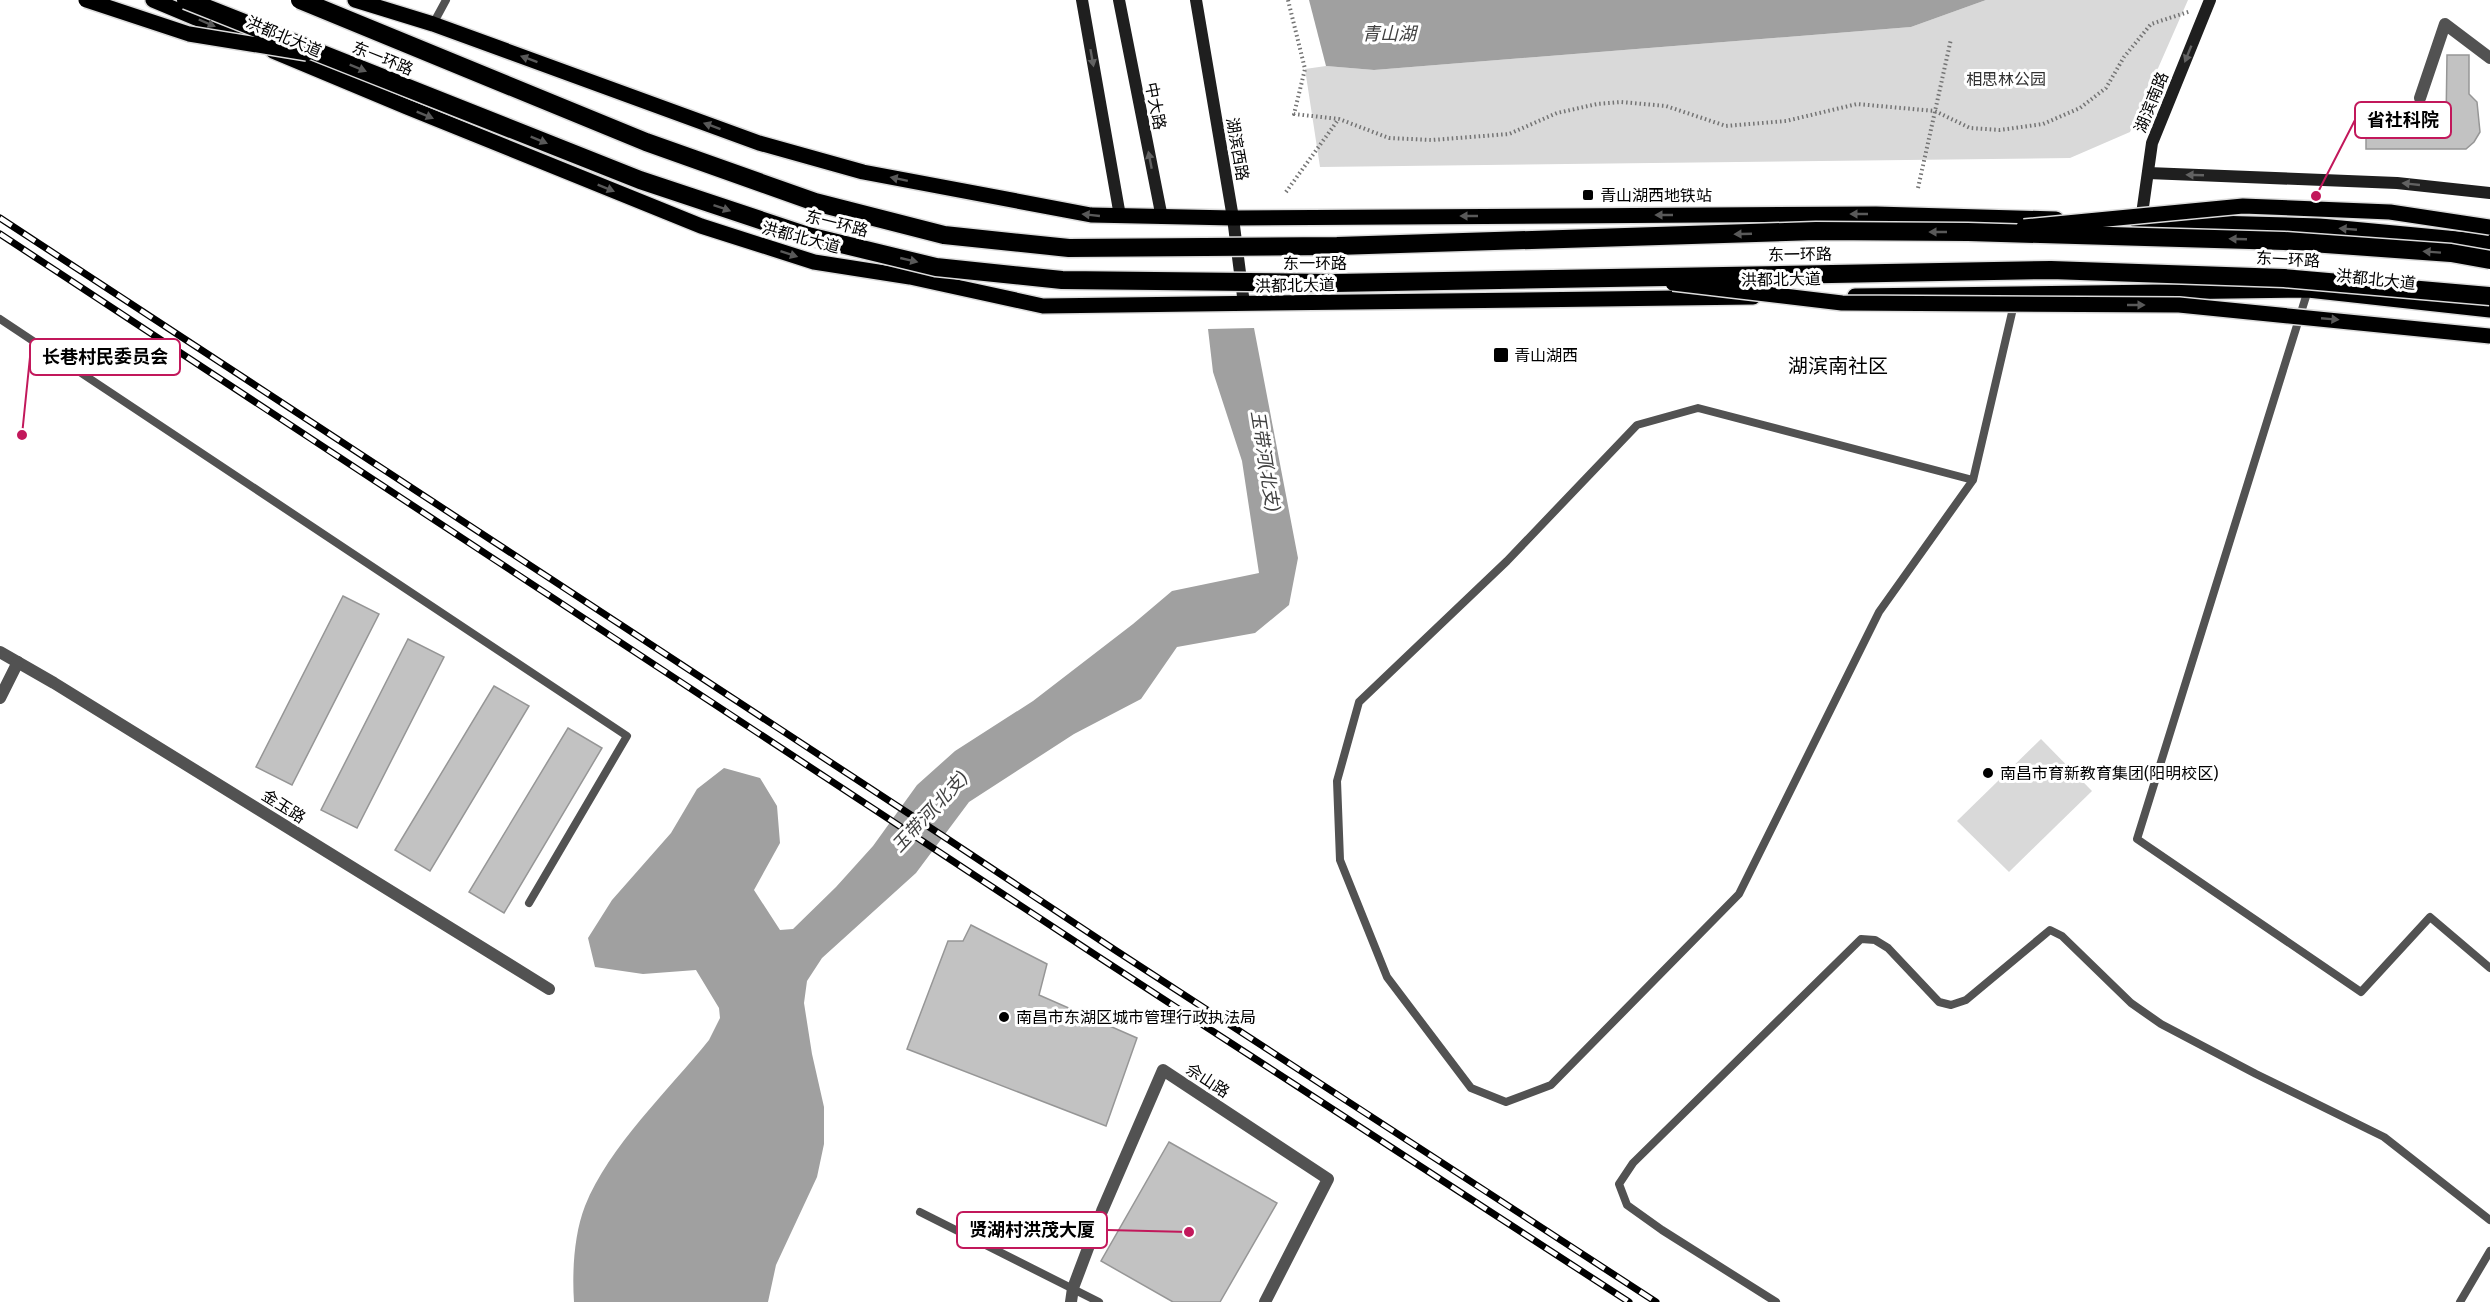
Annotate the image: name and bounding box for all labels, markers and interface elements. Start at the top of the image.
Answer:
street label: 洪都北大道 [243,12,324,61]
one-way arrow [198,19,216,28]
water label: 青山湖 [1362,23,1419,45]
street label: 东一环路 [350,38,416,79]
one-way arrow [2183,46,2193,64]
one-way arrow [1088,48,1097,67]
one-way arrow [520,53,538,63]
one-way arrow [349,63,367,73]
street label: 湖滨南路 [2131,69,2172,135]
park label: 相思林公园 [1966,70,2046,89]
street label: 中大路 [1142,81,1169,131]
callout: 省社科院 [2355,102,2451,138]
text: 省社科院 [2367,109,2439,131]
one-way arrow [417,110,435,120]
street label: 湖滨西路 [1223,116,1252,182]
one-way arrow [703,120,721,130]
one-way arrow [530,136,548,145]
one-way arrow [1145,151,1154,170]
one-way arrow [2186,170,2205,179]
one-way arrow [890,174,909,183]
one-way arrow [2401,179,2420,189]
one-way arrow [597,184,615,193]
place label: 青山湖西地铁站 [1600,186,1712,205]
marker: 青山湖西地铁站 [1581,188,1595,202]
one-way arrow [713,203,731,213]
street label: 东一环路 [804,207,870,240]
one-way arrow [1850,209,1869,219]
one-way arrow [1081,210,1100,219]
one-way arrow [1655,210,1674,220]
one-way arrow [1460,211,1479,221]
street label: 洪都北大道 [760,218,842,257]
one-way arrow [2339,224,2358,234]
one-way arrow [1928,227,1947,237]
one-way arrow [1733,229,1752,238]
one-way arrow [2228,235,2247,244]
street label: 东一环路 [1768,244,1832,265]
one-way arrow [2423,247,2442,256]
street label: 东一环路 [2256,248,2320,271]
one-way arrow [780,250,798,259]
street label: 东一环路 [1283,254,1347,273]
one-way arrow [900,256,918,266]
street label: 洪都北大道 [2335,266,2417,293]
street label: 洪都北大道 [1741,269,1821,290]
street label: 洪都北大道 [1255,275,1335,296]
one-way arrow [2126,300,2145,310]
one-way arrow [2321,314,2340,324]
callout: 长巷村民委员会 [30,339,180,375]
text: 长巷村民委员会 [42,346,168,368]
marker: 青山湖西 [1492,346,1510,364]
place label: 青山湖西 [1514,346,1578,365]
district label: 湖滨南社区 [1788,354,1888,378]
water label: 玉带河(北支) [1246,409,1284,513]
place label: 南昌市育新教育集团(阳明校区) [2000,764,2218,783]
marker: 南昌市育新教育集团(阳明校区) [1981,766,1995,780]
water label: 玉带河(北支) [887,767,973,857]
street label: 金玉路 [258,786,309,827]
place label: 南昌市东湖区城市管理行政执法局 [1016,1008,1256,1027]
marker: 南昌市东湖区城市管理行政执法局 [997,1010,1011,1024]
street label: 佘山路 [1182,1059,1233,1101]
callout: 贤湖村洪茂大厦 [957,1212,1107,1248]
text: 贤湖村洪茂大厦 [969,1219,1095,1241]

